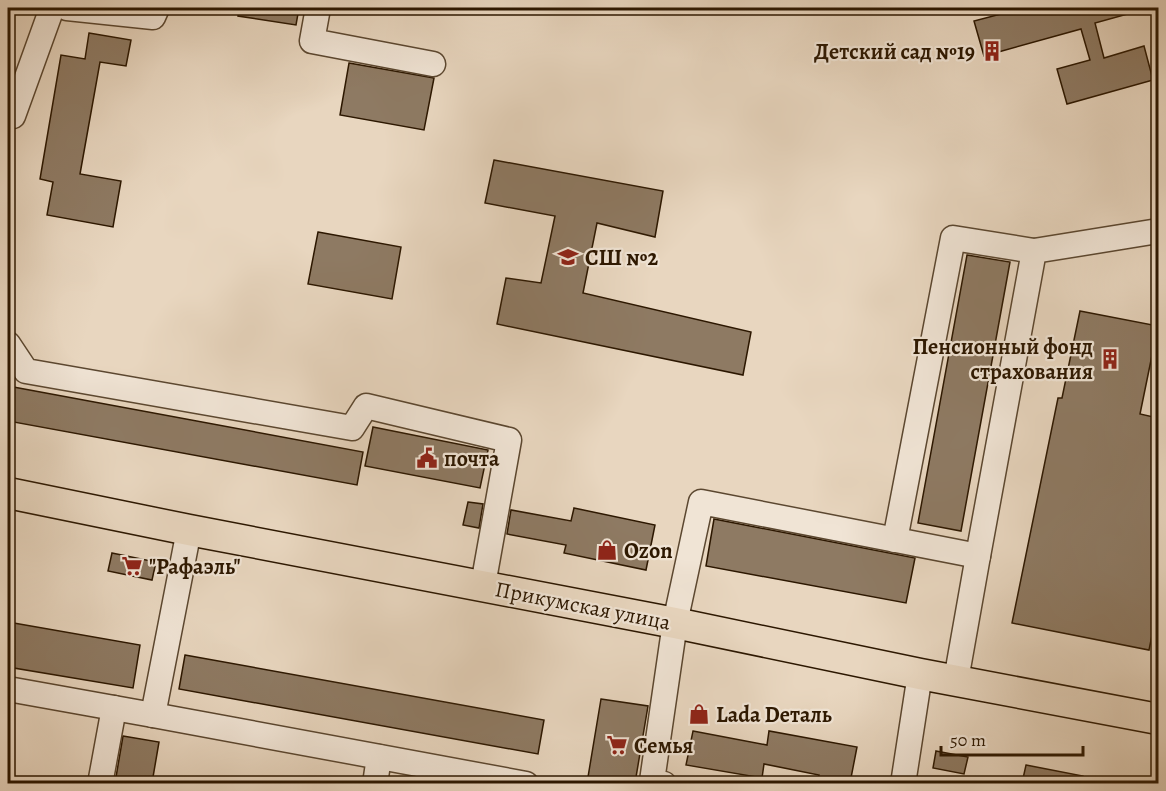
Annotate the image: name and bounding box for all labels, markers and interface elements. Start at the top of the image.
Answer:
place label: Детский сад №19 [814,37,975,67]
building icon: Детский сад №19 [980,39,1004,63]
place label: СШ №2 [585,243,659,273]
school or university icon: СШ №2 [556,245,580,269]
place label: Пенсионный фонд страхования [913,332,1093,387]
building icon: Пенсионный фонд страхования [1098,347,1122,371]
place label: почта [444,444,500,474]
public building icon: почта [415,446,439,470]
place label: Ozon [624,536,673,566]
shop icon: Ozon [595,538,619,562]
place label: "Рафаэль" [149,552,241,582]
supermarket icon: "Рафаэль" [120,554,144,578]
street label: Прикумская улица [493,574,674,638]
place label: Lada Dеталь [716,700,832,730]
shop icon: Lada Dеталь [687,702,711,726]
scale bar [941,719,1084,757]
text: 50 m [950,728,986,752]
place label: Семья [634,731,693,761]
supermarket icon: Семья [605,733,629,757]

